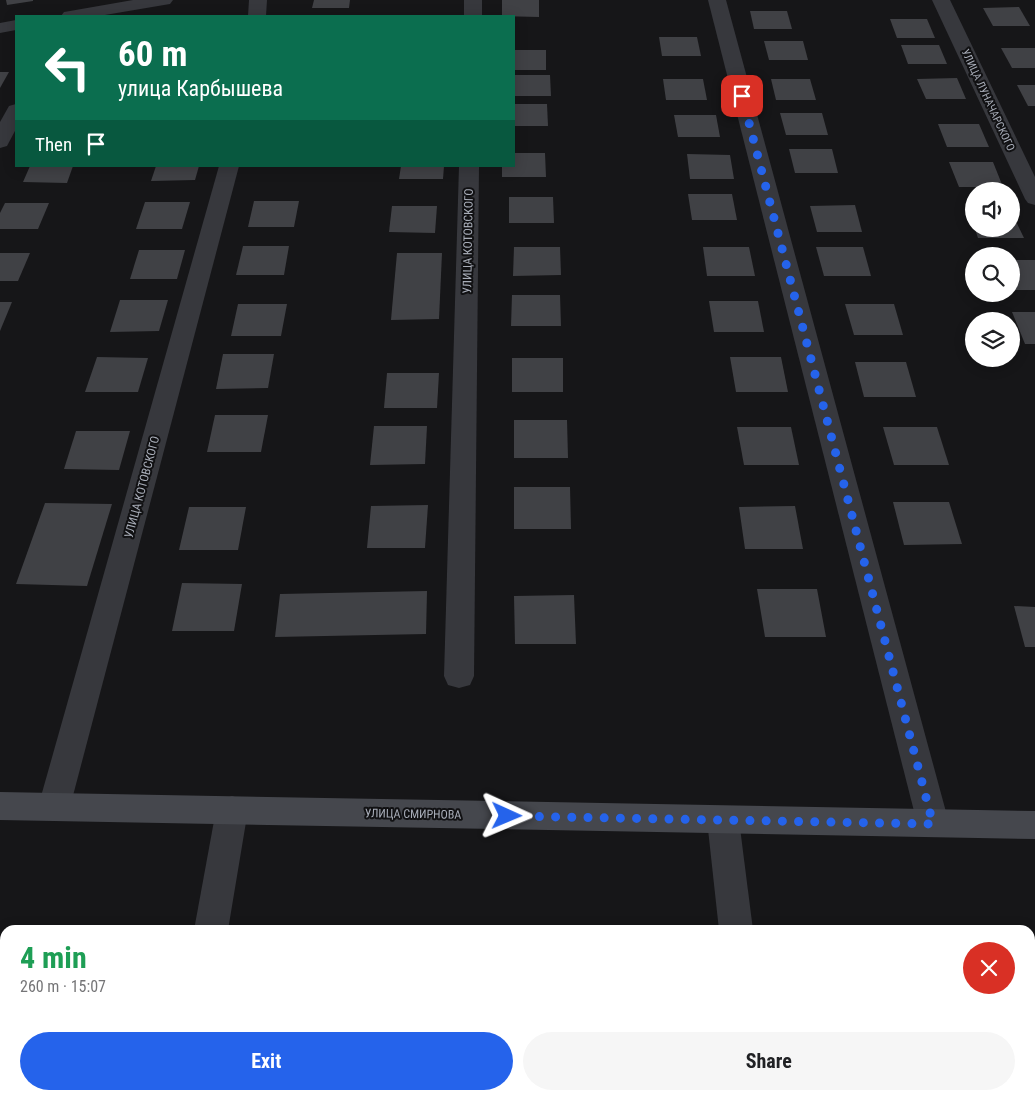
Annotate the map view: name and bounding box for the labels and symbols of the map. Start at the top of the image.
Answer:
street label: УЛИЦА ЛУНАЧАРСКОГО [959,47,1017,153]
pin [721,75,763,117]
street label: УЛИЦА КОТОВСКОГО [460,188,476,294]
street label: УЛИЦА КОТОВСКОГО [122,434,162,540]
position arrow [480,789,532,841]
street label: УЛИЦА СМИРНОВА [365,806,461,822]

